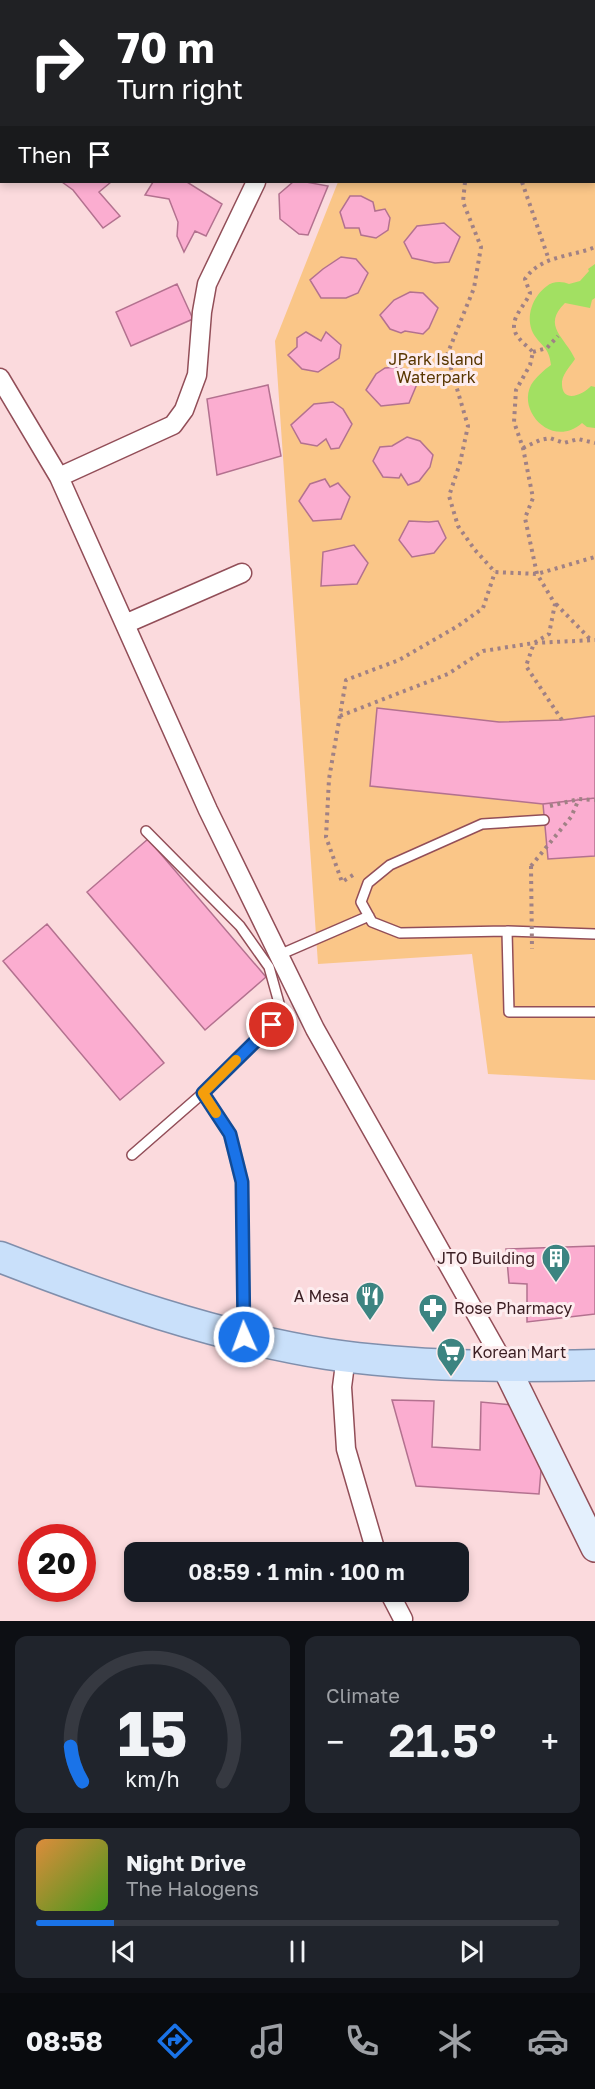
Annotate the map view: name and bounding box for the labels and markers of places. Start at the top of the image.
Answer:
pin [246,999,297,1050]
building icon: JTO Building [540,1242,572,1284]
place label: JTO Building [437,1248,535,1268]
restaurant icon: A Mesa [354,1280,386,1322]
place label: A Mesa [294,1286,349,1306]
pharmacy icon: Rose Pharmacy [417,1292,449,1334]
place label: Rose Pharmacy [454,1298,572,1318]
supermarket icon: Korean Mart [435,1336,467,1378]
place label: Korean Mart [472,1342,566,1362]

